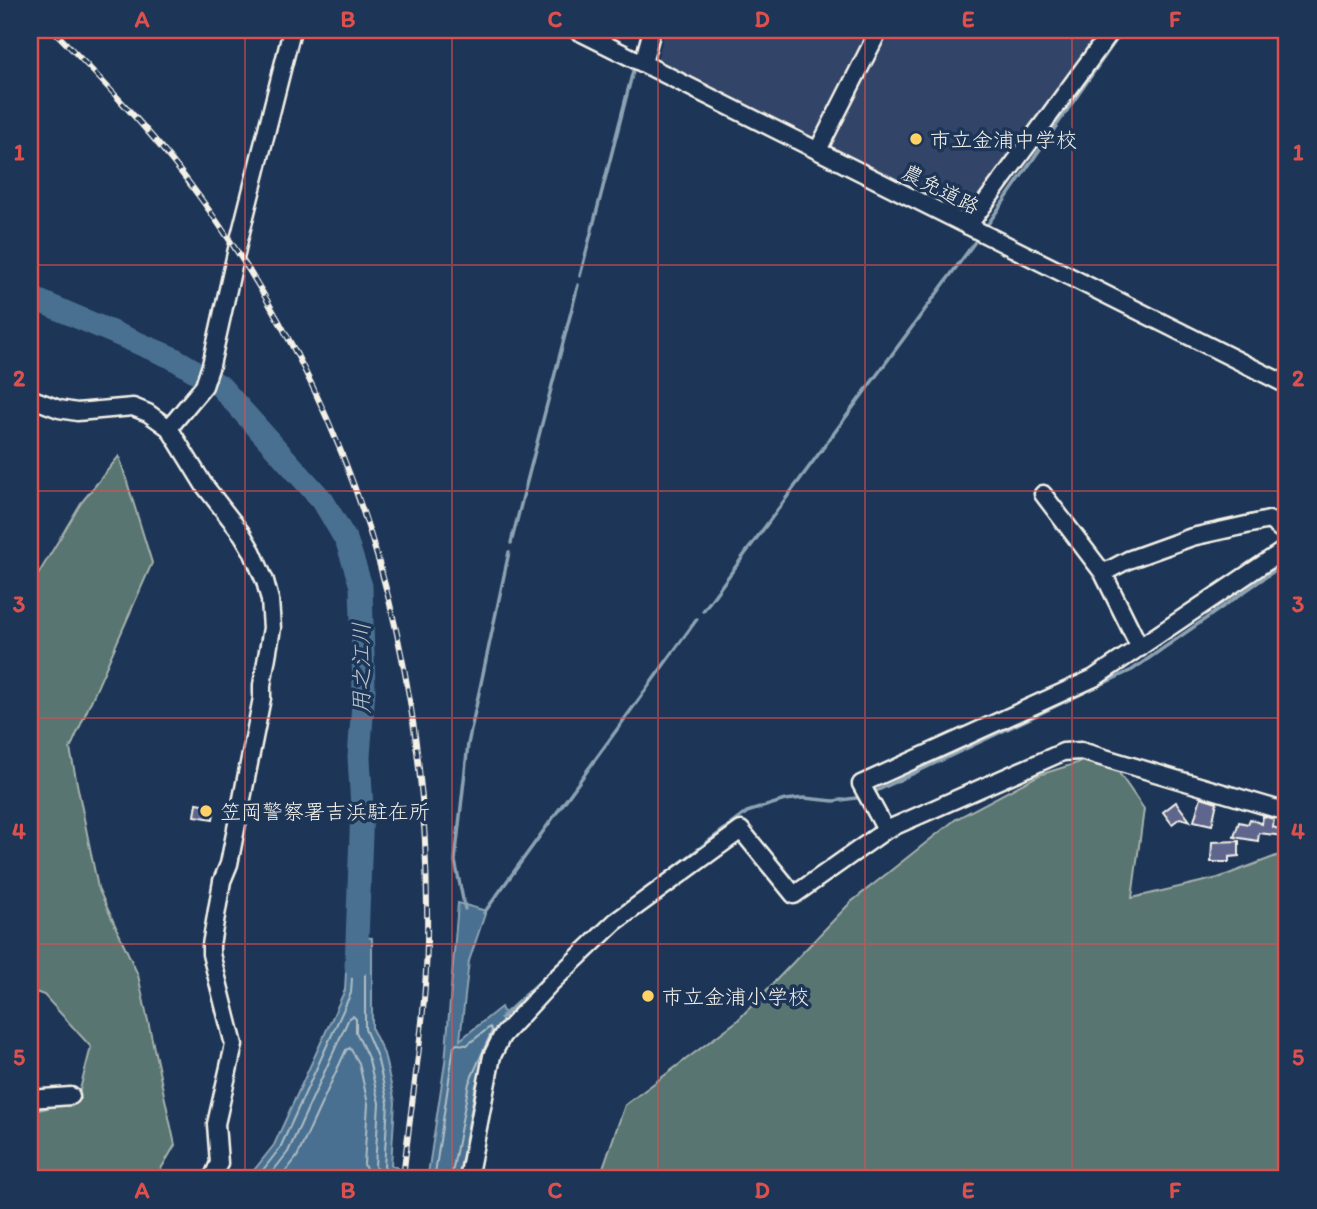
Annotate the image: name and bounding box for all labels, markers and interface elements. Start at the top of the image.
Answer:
text: A [134,5,150,33]
text: B [341,5,356,33]
text: C [548,5,563,33]
text: D [754,5,770,33]
text: E [962,5,975,33]
text: F [1169,5,1182,33]
place label: 市立金浦中学校 [930,127,1077,152]
marker: 市立金浦中学校 [908,131,924,147]
text: 1 [14,138,25,166]
text: 1 [1293,138,1304,166]
street label: 農免道路 [898,159,984,219]
text: 2 [13,364,26,392]
text: 2 [1292,364,1305,392]
text: 3 [13,590,26,618]
text: 3 [1292,590,1305,618]
water label: 用之江川 [347,622,375,714]
place label: 笠岡警察署吉浜駐在所 [220,799,430,824]
marker: 笠岡警察署吉浜駐在所 [198,803,214,819]
text: 4 [12,817,26,845]
text: 4 [1291,817,1305,845]
place label: 市立金浦小学校 [662,984,809,1009]
marker: 市立金浦小学校 [640,988,656,1004]
text: 5 [13,1043,25,1071]
text: 5 [1292,1043,1304,1071]
text: A [134,1176,150,1204]
text: B [341,1176,356,1204]
text: C [548,1176,563,1204]
text: D [754,1176,770,1204]
text: E [962,1176,975,1204]
text: F [1169,1176,1182,1204]

